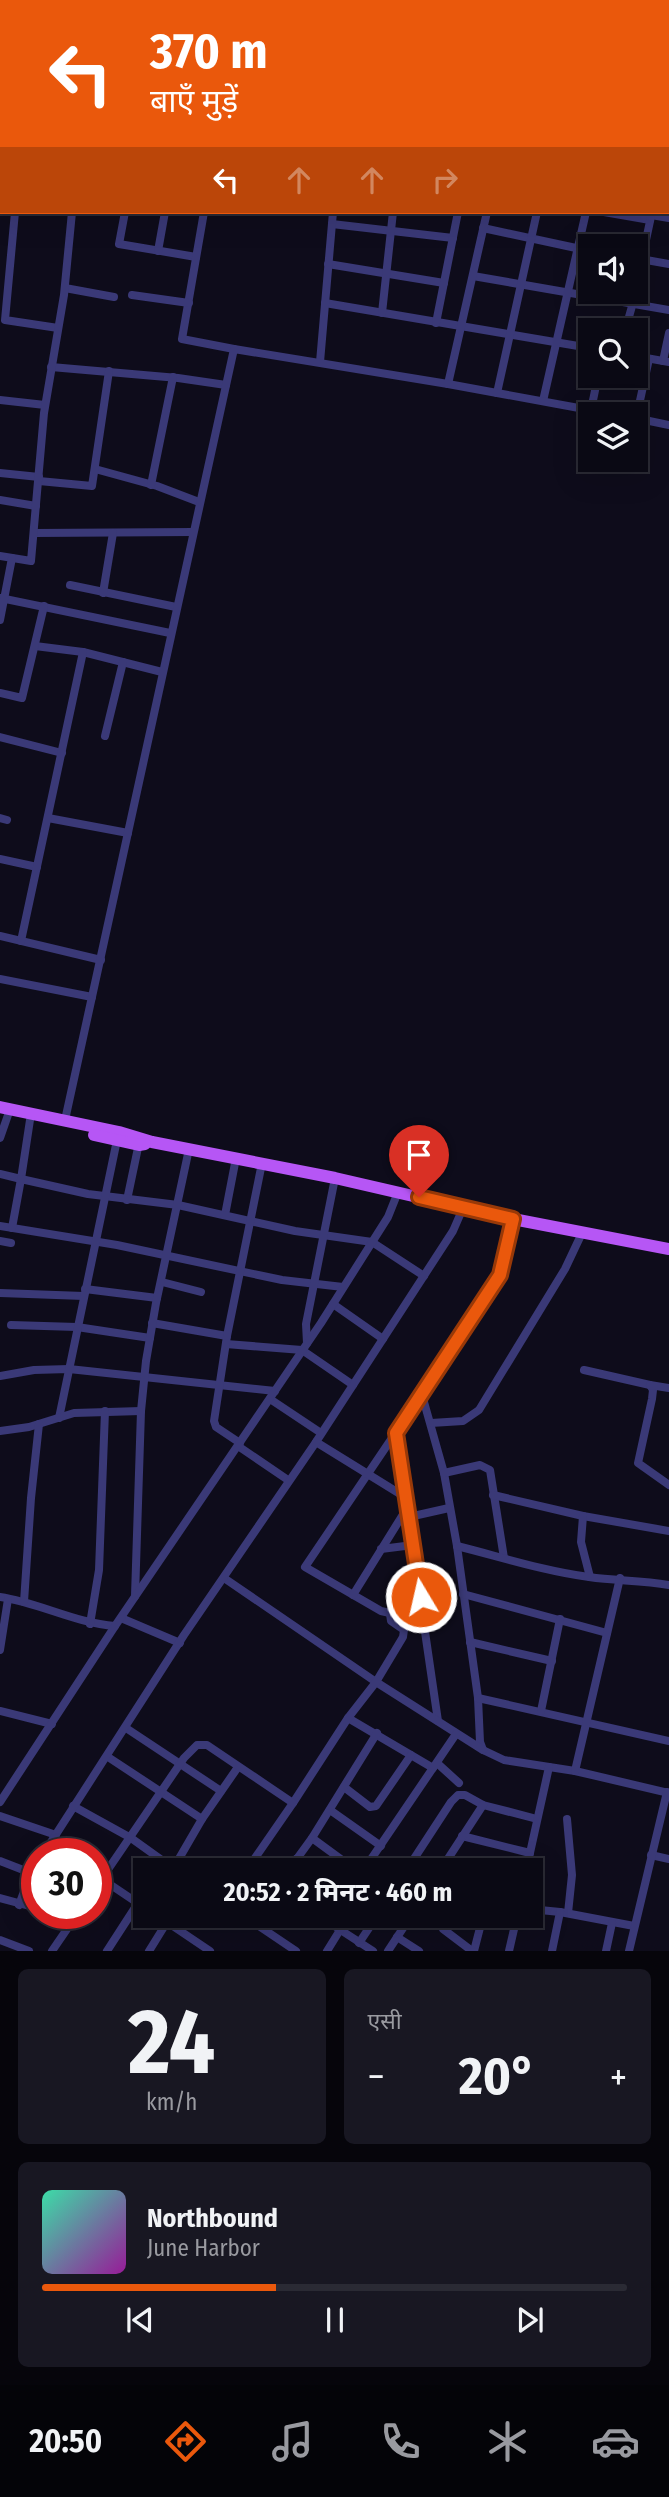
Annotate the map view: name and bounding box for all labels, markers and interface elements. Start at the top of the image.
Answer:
text: 370 m [150,22,268,81]
icon: left [35,28,126,119]
text: बाएँ मुड़ें [150,82,238,120]
icon: left [207,161,245,199]
icon: ahead [280,161,318,199]
icon: ahead [353,161,391,199]
icon: right [426,161,464,199]
map controls [578,234,648,472]
button: sound [578,234,648,304]
button: search [578,318,648,388]
button: layers [578,402,648,472]
pin [389,1125,449,1197]
icon: arrive [400,1136,438,1174]
position arrow [384,1560,458,1634]
speed limit sign: 30 [21,1838,112,1929]
text: 20:52 · 2 मिनट · 460 m [224,1877,452,1908]
text: 24 [128,1988,215,2097]
text: एसी [368,2007,402,2035]
text: 20° [459,2045,536,2108]
text: − [368,2054,385,2100]
text: + [610,2054,627,2100]
text: km/h [146,2088,197,2116]
text: Northbound [147,2203,278,2234]
text: June Harbor [147,2234,260,2262]
icon: previous [121,2301,159,2339]
icon: pause [316,2301,354,2339]
icon: next [511,2301,549,2339]
icon: directions [161,2417,210,2466]
icon: music [268,2417,317,2466]
icon: phone [376,2417,425,2466]
icon: climate [483,2417,532,2466]
icon: car [591,2417,640,2466]
text: 20:50 [29,2422,102,2460]

